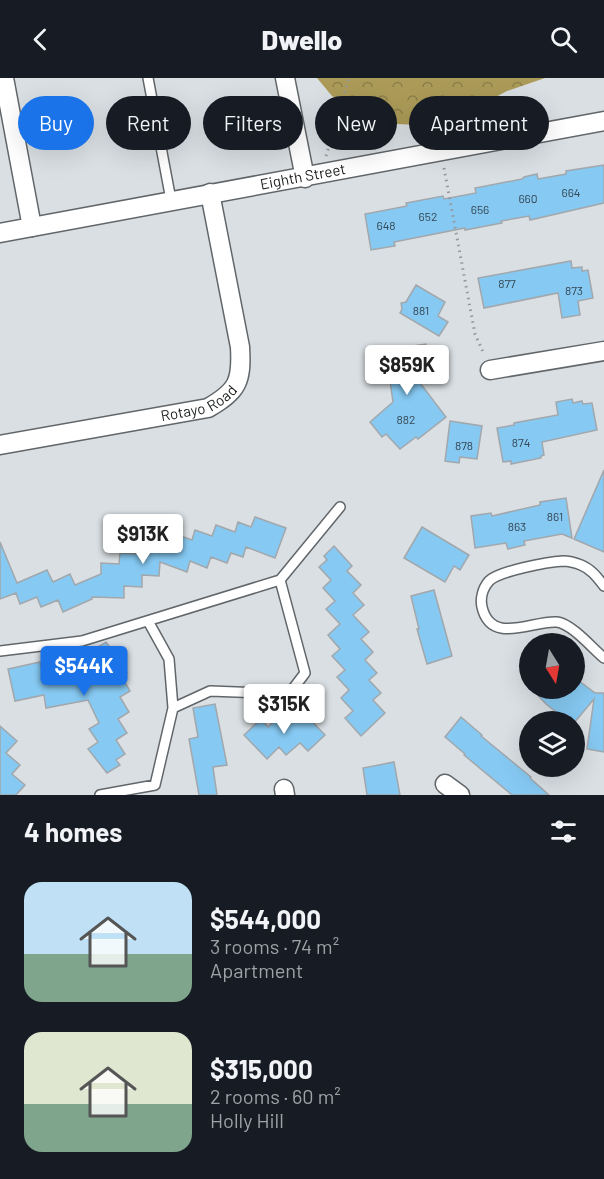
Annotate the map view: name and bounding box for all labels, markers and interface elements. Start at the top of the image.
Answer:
icon: back [24,23,57,56]
text: Dwello [262,23,342,55]
icon: search [547,23,580,56]
chip: Buy [18,96,94,150]
chip: Rent [106,96,191,150]
chip: Filters [203,96,303,150]
chip: New [315,96,397,150]
chip: Apartment [409,96,549,150]
street label: Eighth Street [258,159,347,193]
house number: 664 [562,185,580,199]
house number: 660 [518,191,538,205]
house number: 656 [471,202,489,216]
house number: 652 [419,209,437,223]
house number: 648 [376,218,396,232]
house number: 877 [498,276,516,290]
house number: 873 [565,283,583,297]
house number: 881 [413,303,429,317]
pin: $859K [365,345,449,396]
text: $859K [379,352,435,376]
street label: Rotayo Road [159,381,240,424]
house number: 882 [397,412,415,426]
house number: 874 [512,435,530,449]
house number: 878 [455,438,473,452]
house number: 861 [547,509,563,523]
pin: $913K [101,514,185,565]
house number: 863 [508,519,526,533]
text: $913K [117,521,169,545]
north arrow [519,633,585,699]
map controls [519,633,585,777]
pin: $544K [42,646,126,697]
text: $544K [55,653,113,677]
pin: $315K [242,684,326,735]
text: $315K [258,691,310,715]
button: layers [519,711,585,777]
icon: filters [547,815,580,848]
text: 4 homes [24,816,122,847]
text: $544,000 [210,903,321,934]
icon: home [72,906,144,978]
text: 3 rooms · 74 m² [210,934,339,958]
text: Apartment [210,958,303,982]
text: $315,000 [210,1053,313,1084]
icon: home [72,1056,144,1128]
text: 2 rooms · 60 m² [210,1084,341,1108]
text: Holly Hill [210,1108,284,1132]

